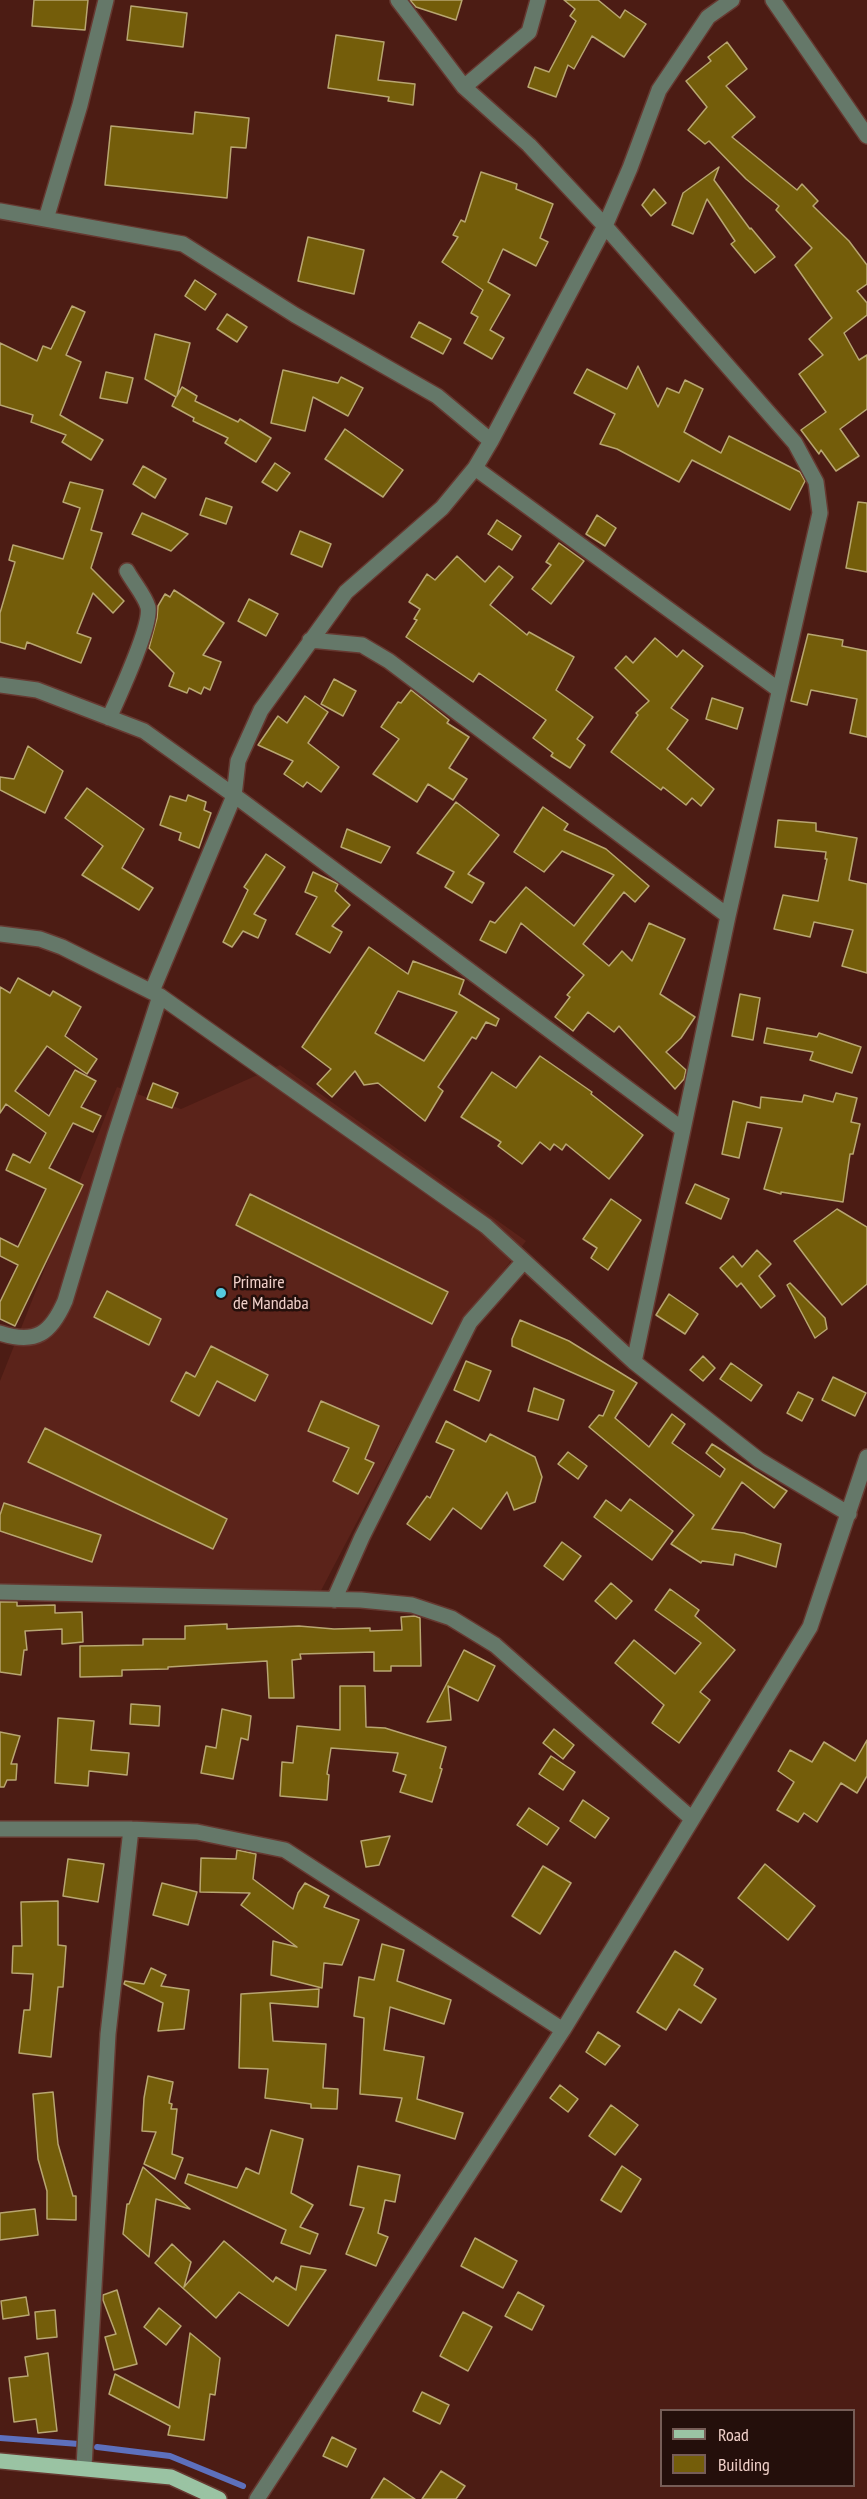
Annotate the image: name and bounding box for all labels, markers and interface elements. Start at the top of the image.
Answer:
place label: Primaire de Mandaba [233,1272,309,1314]
marker: Primaire de Mandaba [214,1286,228,1300]
legend [660,2409,855,2487]
text: Road [718,2423,749,2446]
text: Building [718,2453,770,2476]

